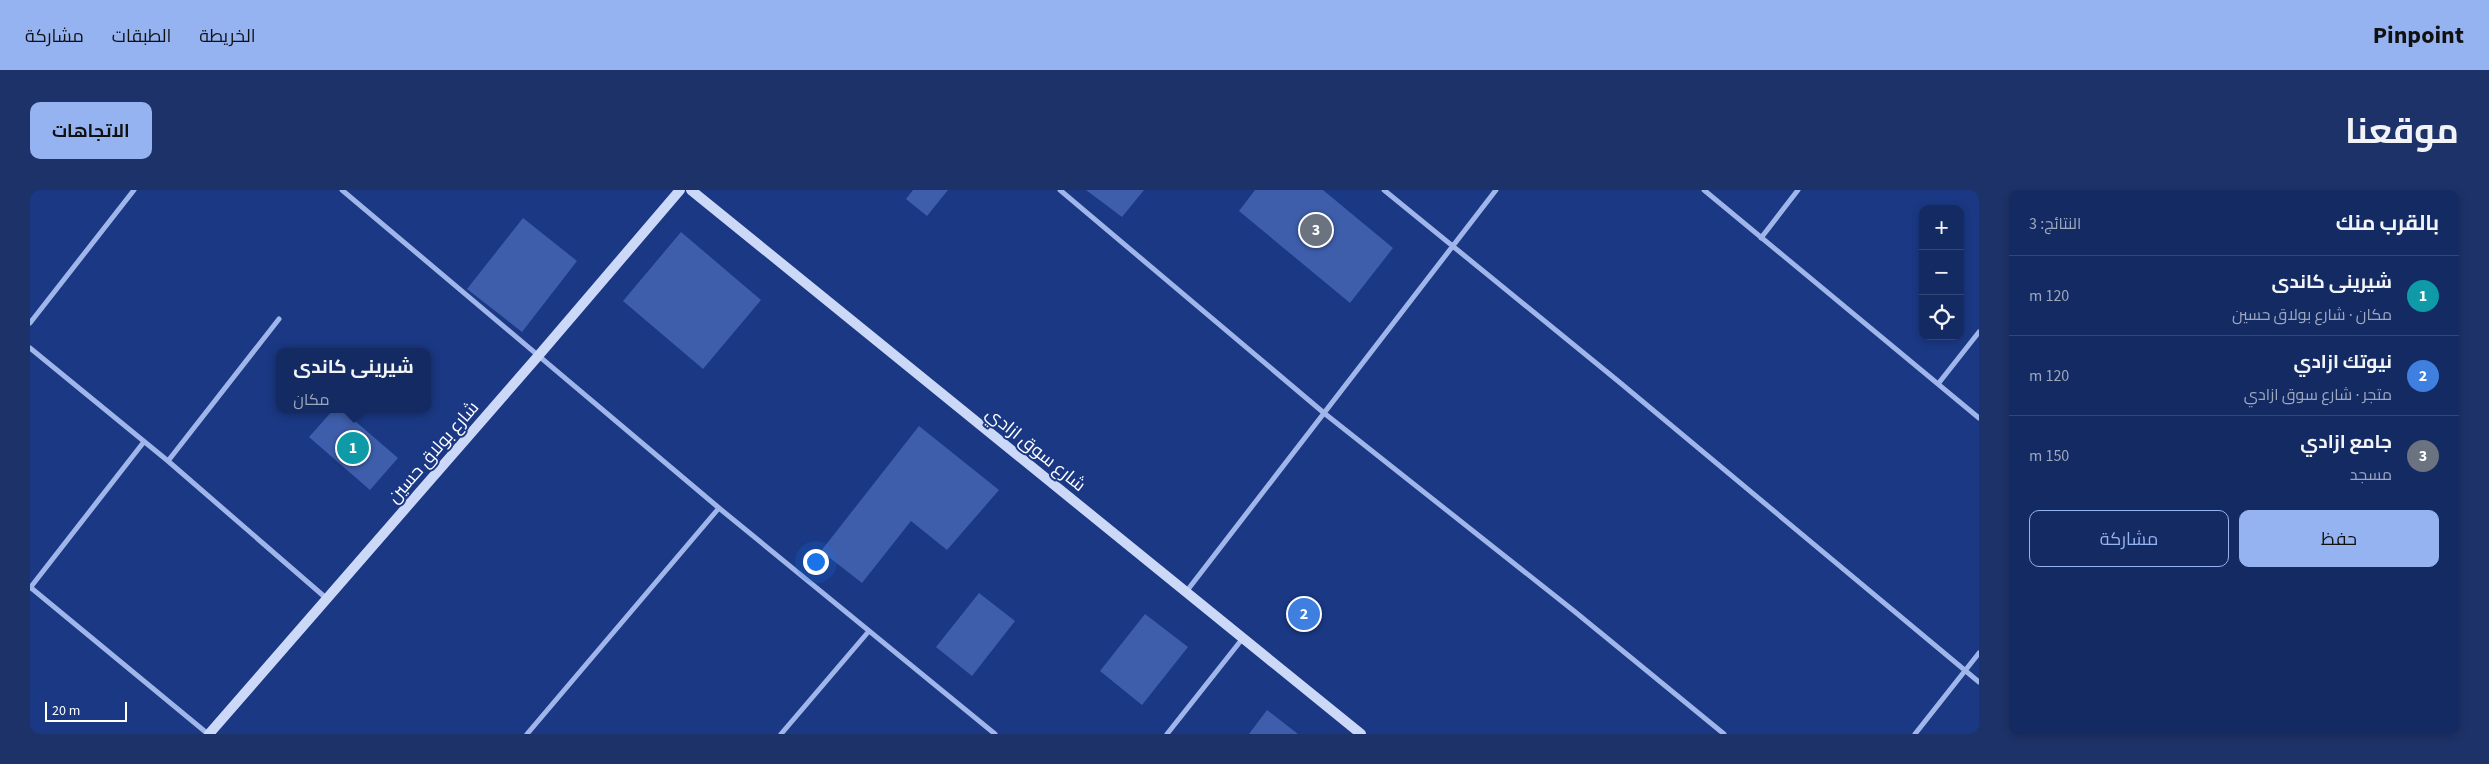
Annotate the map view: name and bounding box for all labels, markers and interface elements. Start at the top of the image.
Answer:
text: Pinpoint [2373,18,2464,53]
text: مشاركة [25,24,84,49]
text: الطبقات [112,24,171,49]
text: الخريطة [199,24,256,49]
button: الاتجاهات [30,102,152,159]
text: موقعنا [2345,107,2459,157]
map controls [1919,205,1964,340]
button: + [1919,205,1964,250]
text: بالقرب منك [2336,208,2439,238]
pin: 3 [1300,211,1332,249]
text: النتائج: 3 [2029,213,2081,235]
button: − [1919,250,1964,295]
text: شیرینی کاندی [2272,269,2392,296]
text: 120 m [2029,285,2069,307]
text: 1 [2419,285,2427,307]
button: locate [1919,295,1964,340]
text: مكان · شارع بولاق حسين [2232,304,2392,326]
popup [276,348,431,413]
text: نيوتك ازادي [2293,349,2392,376]
text: شیرینی کاندی [293,354,414,381]
text: 120 m [2029,365,2069,387]
text: 2 [2419,365,2427,387]
text: متجر · شارع سوق ازادي [2244,384,2392,406]
text: مكان [293,389,329,411]
street label: شارع بولاق حسين [382,396,485,509]
street label: شارع سوق ازادي [980,401,1091,498]
pin: 1 [337,429,369,467]
text: جامع ازادي [2300,429,2392,456]
text: 150 m [2029,445,2069,467]
text: 3 [2419,445,2427,467]
text: مسجد [2350,464,2392,486]
button: مشاركة [2029,510,2229,567]
button: حفظ [2239,510,2439,567]
your location [803,549,829,575]
pin: 2 [1288,595,1320,633]
scale bar [45,699,128,722]
text: 20 m [52,701,80,721]

